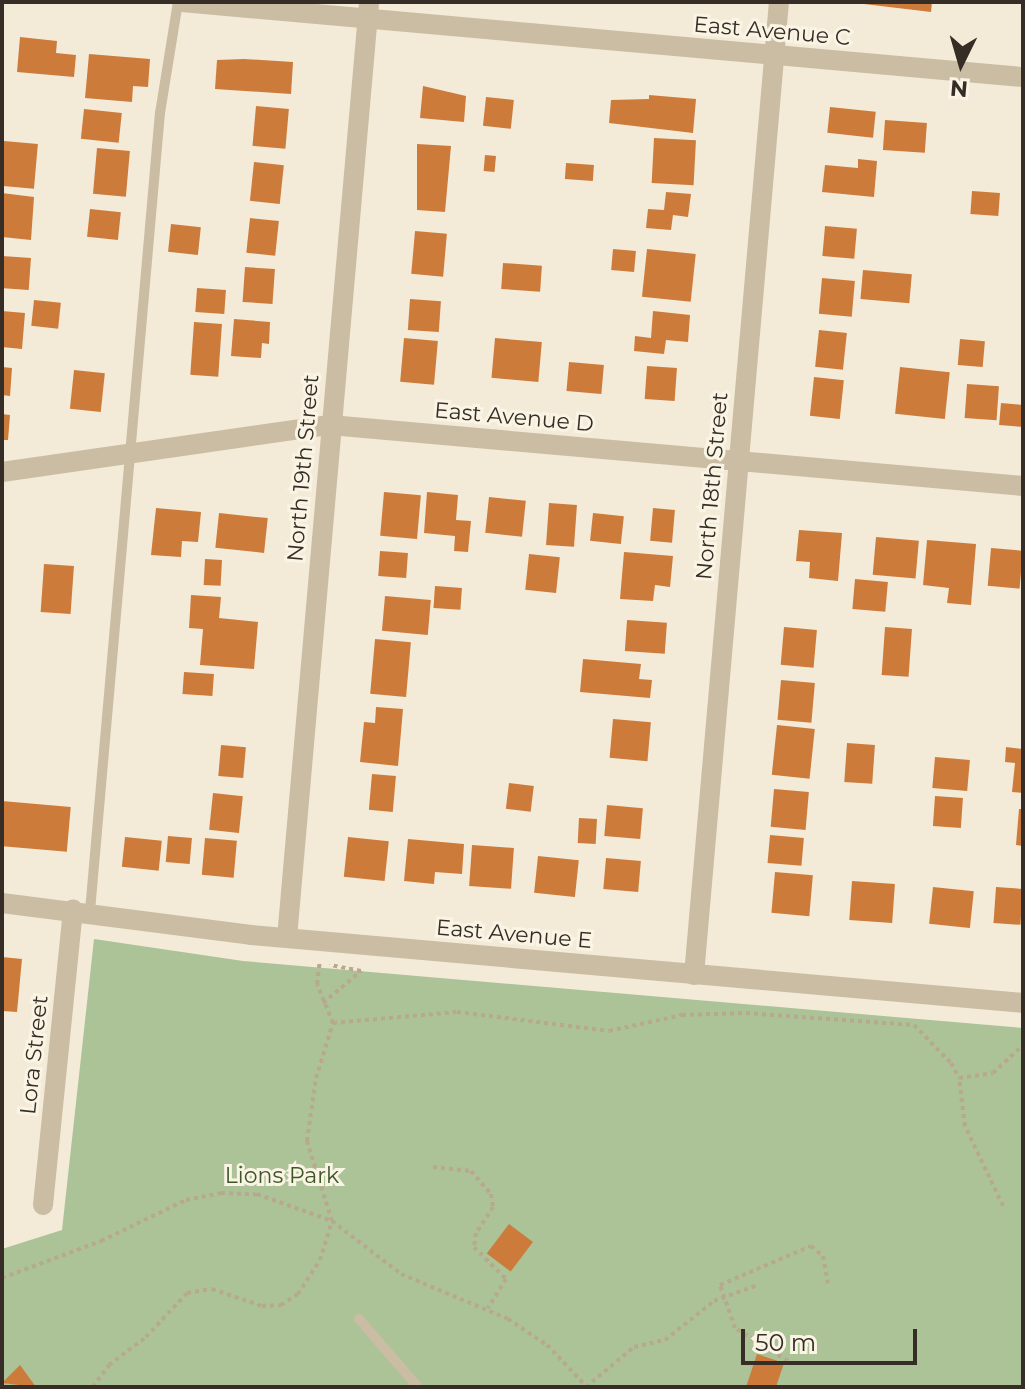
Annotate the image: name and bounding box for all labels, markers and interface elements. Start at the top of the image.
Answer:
street label: East Avenue C [692,11,852,51]
north arrow [921,24,1001,104]
text: N [949,74,969,103]
street label: North 19th Street [282,373,324,563]
street label: North 18th Street [691,391,733,581]
street label: East Avenue D [433,397,595,437]
street label: East Avenue E [435,914,593,954]
street label: Lora Street [15,994,53,1116]
park label: Lions Park [225,1163,339,1189]
scale bar [745,1313,921,1363]
text: 50 m [755,1328,816,1357]

